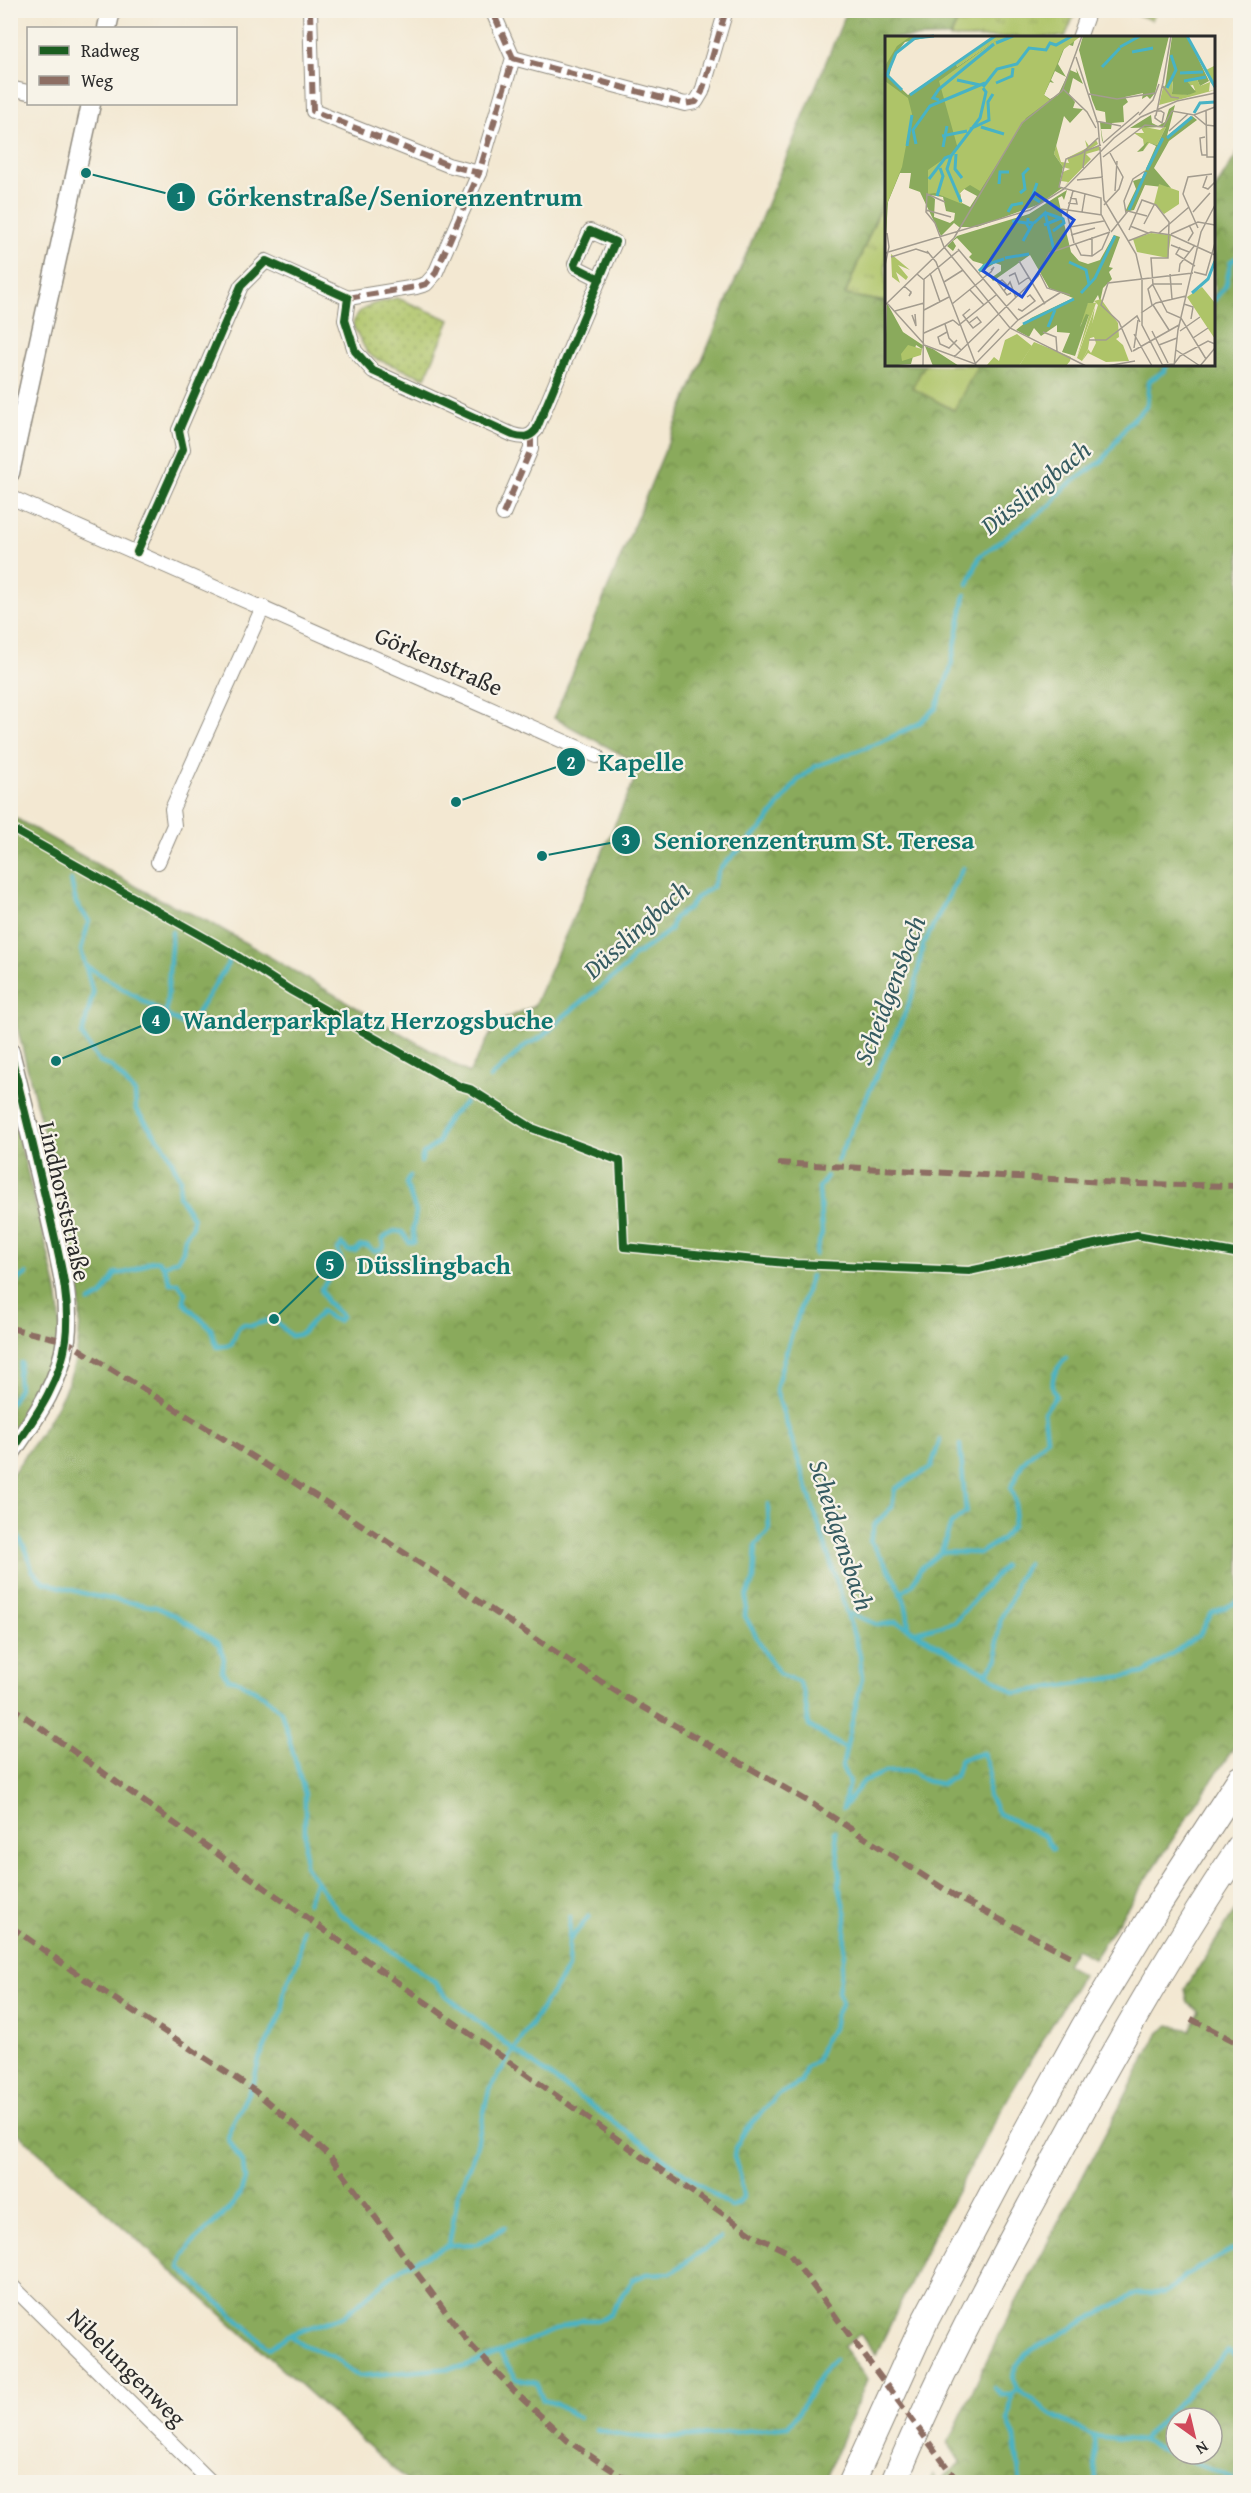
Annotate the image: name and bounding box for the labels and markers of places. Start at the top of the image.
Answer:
callout: Görkenstraße/Seniorenzentrum [166,175,595,219]
callout: Kapelle [556,740,696,784]
callout: Seniorenzentrum St. Teresa [611,818,986,862]
callout: Wanderparkplatz Herzogsbuche [141,998,566,1042]
callout: Düsslingbach [315,1243,523,1287]

